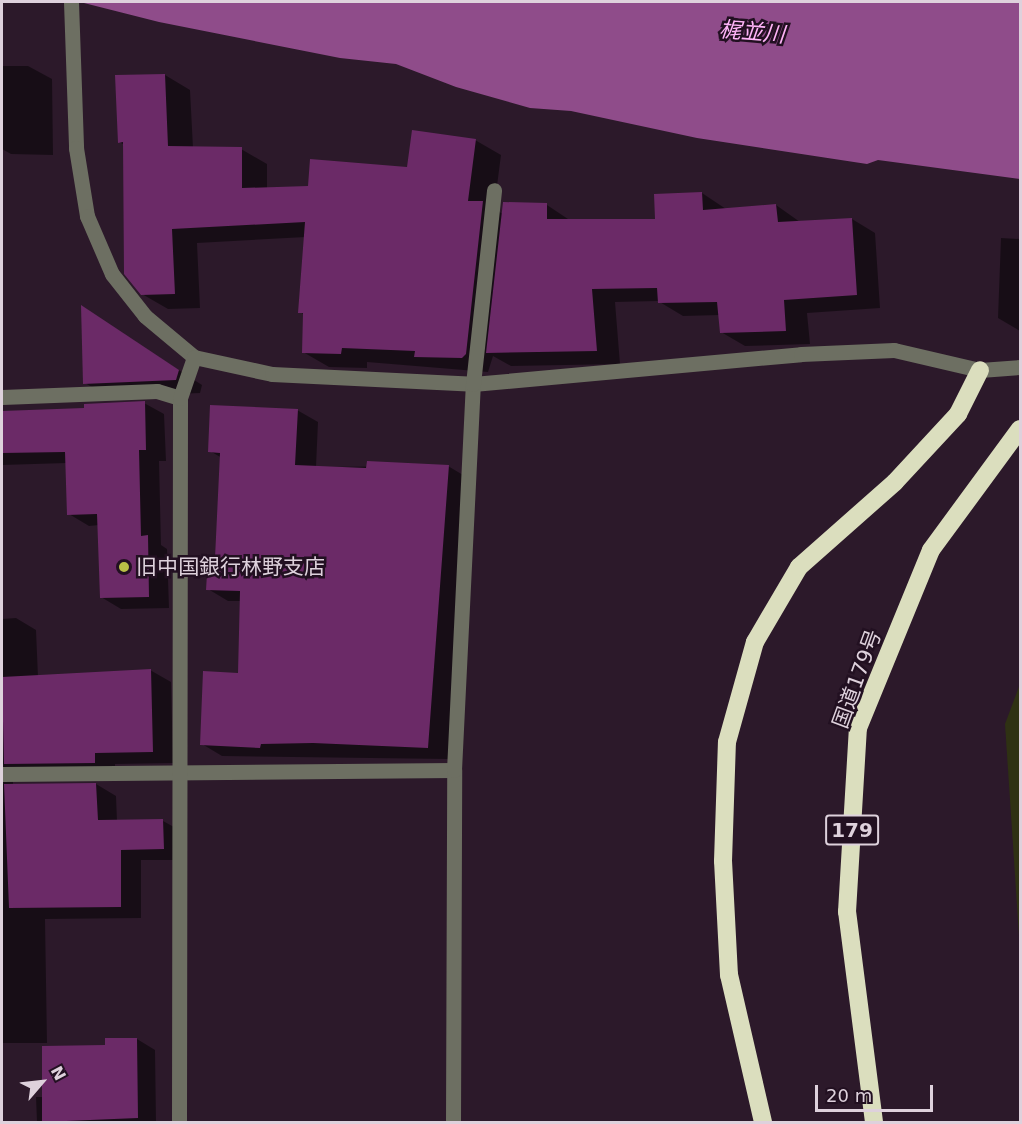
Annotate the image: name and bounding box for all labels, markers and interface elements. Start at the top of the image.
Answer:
water label: 梶並川 [718,16,786,48]
place label: 旧中国銀行林野支店 [136,554,325,580]
marker: 旧中国銀行林野支店 [117,560,131,574]
street label: 国道179号 [828,626,886,732]
road number: 179 [825,813,879,847]
north arrow [12,1052,72,1112]
text: N [47,1063,70,1084]
scale bar [818,1073,936,1111]
text: 20 m [826,1085,872,1106]

